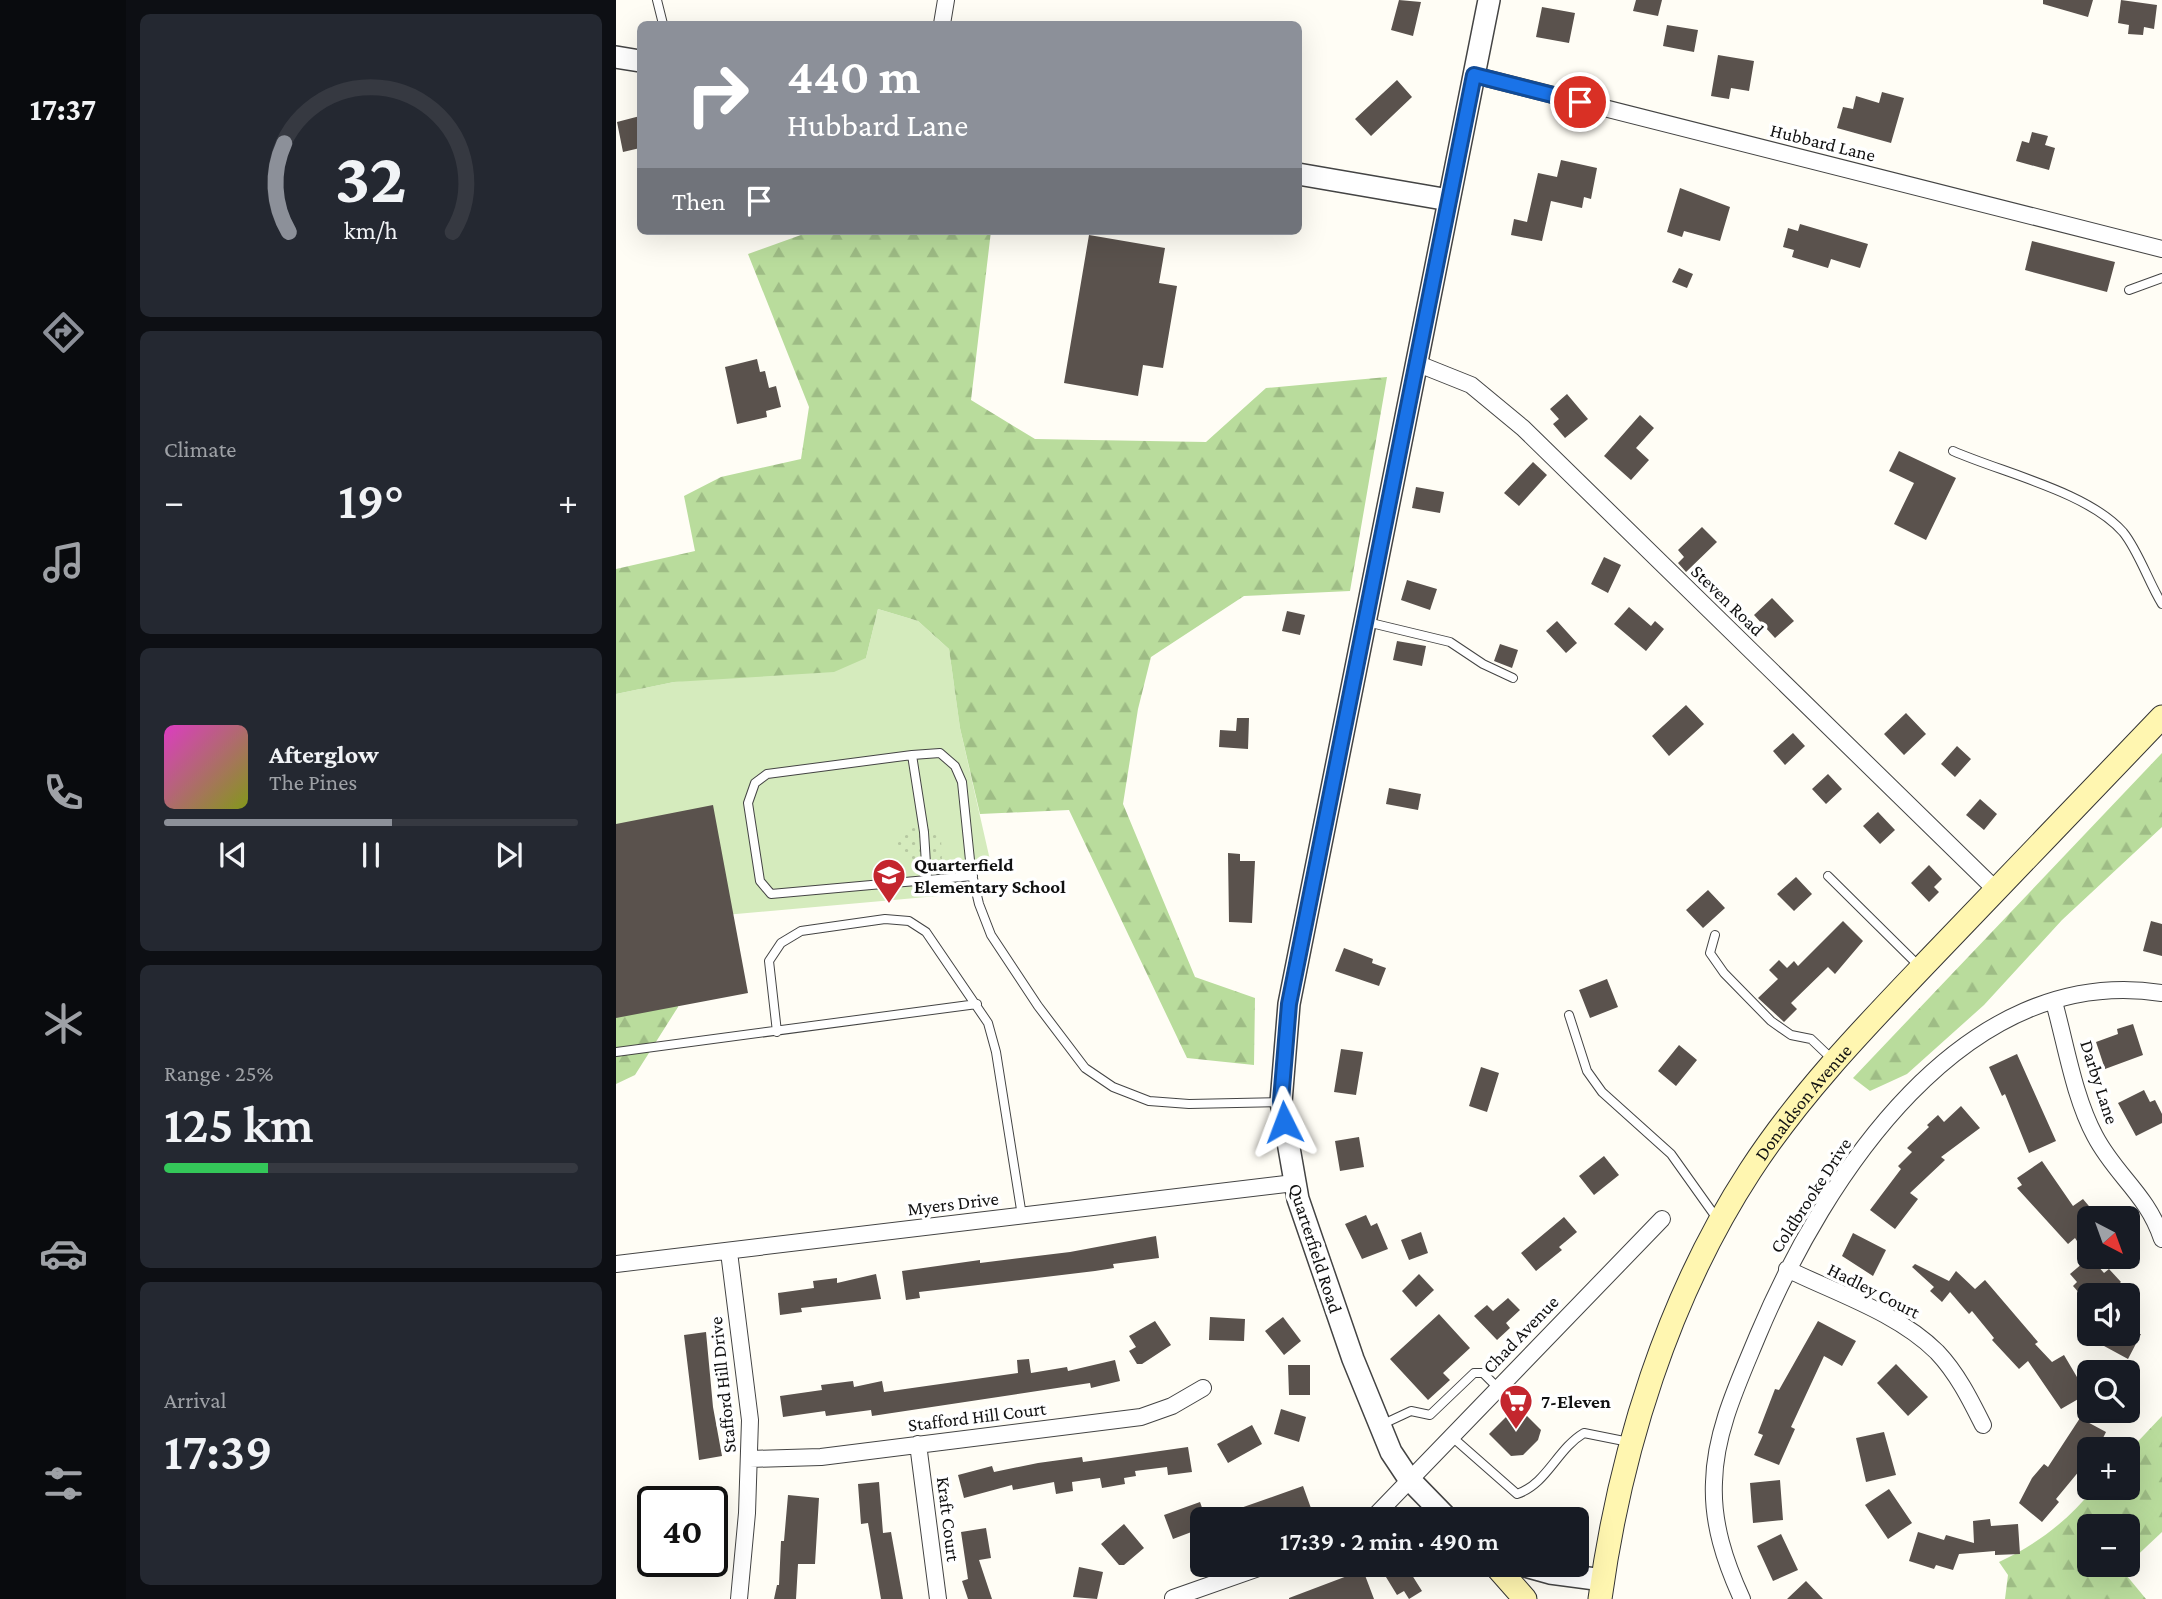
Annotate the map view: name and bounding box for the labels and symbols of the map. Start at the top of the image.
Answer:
pin [1550,72,1610,132]
street label: Hubbard Lane [1768,119,1878,166]
street label: Steven Road [1687,561,1768,640]
place label: Quarterfield Elementary School [914,854,1066,897]
school or university icon: Quarterfield Elementary School [870,856,908,905]
street label: Darby Lane [2076,1038,2123,1127]
street label: Donaldson Avenue [1750,1040,1856,1164]
position arrow [1247,1085,1321,1159]
street label: Coldbrooke Drive [1765,1134,1855,1257]
street label: Quarterfield Road [1285,1181,1346,1316]
street label: Myers Drive [906,1187,1000,1220]
north arrow [2077,1206,2140,1269]
street label: Hadley Court [1824,1258,1924,1323]
street label: Chad Avenue [1478,1291,1563,1378]
street label: Stafford Hill Drive [705,1316,740,1454]
supermarket icon: 7-Eleven [1497,1382,1535,1431]
place label: 7-Eleven [1541,1391,1611,1412]
street label: Stafford Hill Court [907,1398,1048,1435]
street label: Kraft Court [933,1475,964,1563]
speed limit sign: 40 [637,1486,728,1577]

